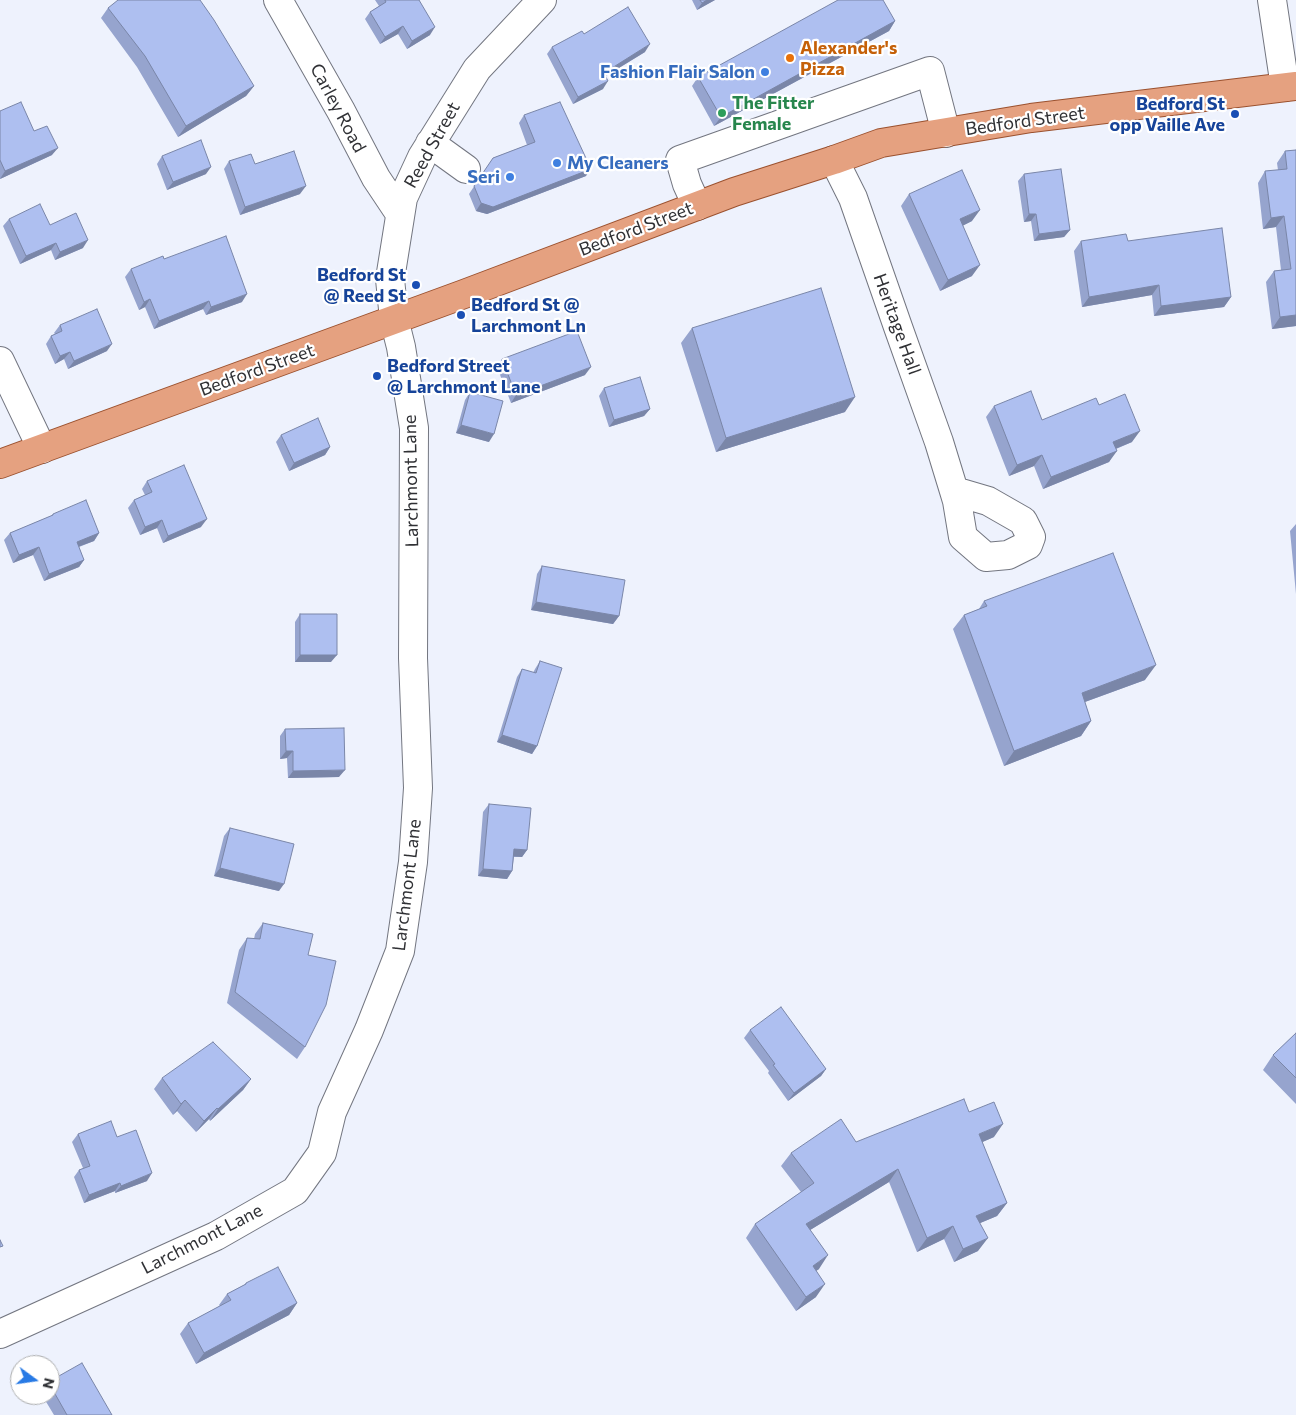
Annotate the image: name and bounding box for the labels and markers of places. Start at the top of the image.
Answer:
place label: Alexander's Pizza [800,37,897,80]
marker: Alexander's Pizza [784,52,796,64]
place label: Fashion Flair Salon [600,61,755,83]
marker: Fashion Flair Salon [759,66,771,78]
place label: The Fitter Female [732,92,814,134]
place label: Bedford St opp Vaille Ave [1110,93,1225,136]
marker: The Fitter Female [716,107,728,119]
marker: Bedford St opp Vaille Ave [1229,108,1241,120]
place label: My Cleaners [567,152,669,174]
marker: My Cleaners [551,157,563,169]
place label: Seri [467,166,500,188]
marker: Seri [504,171,516,183]
place label: Bedford St @ Reed St [317,264,406,306]
marker: Bedford St @ Reed St [410,279,422,291]
place label: Bedford St @ Larchmont Ln [471,294,586,336]
marker: Bedford St @ Larchmont Ln [455,309,467,321]
place label: Bedford Street @ Larchmont Lane [387,355,540,398]
marker: Bedford Street @ Larchmont Lane [371,370,383,382]

